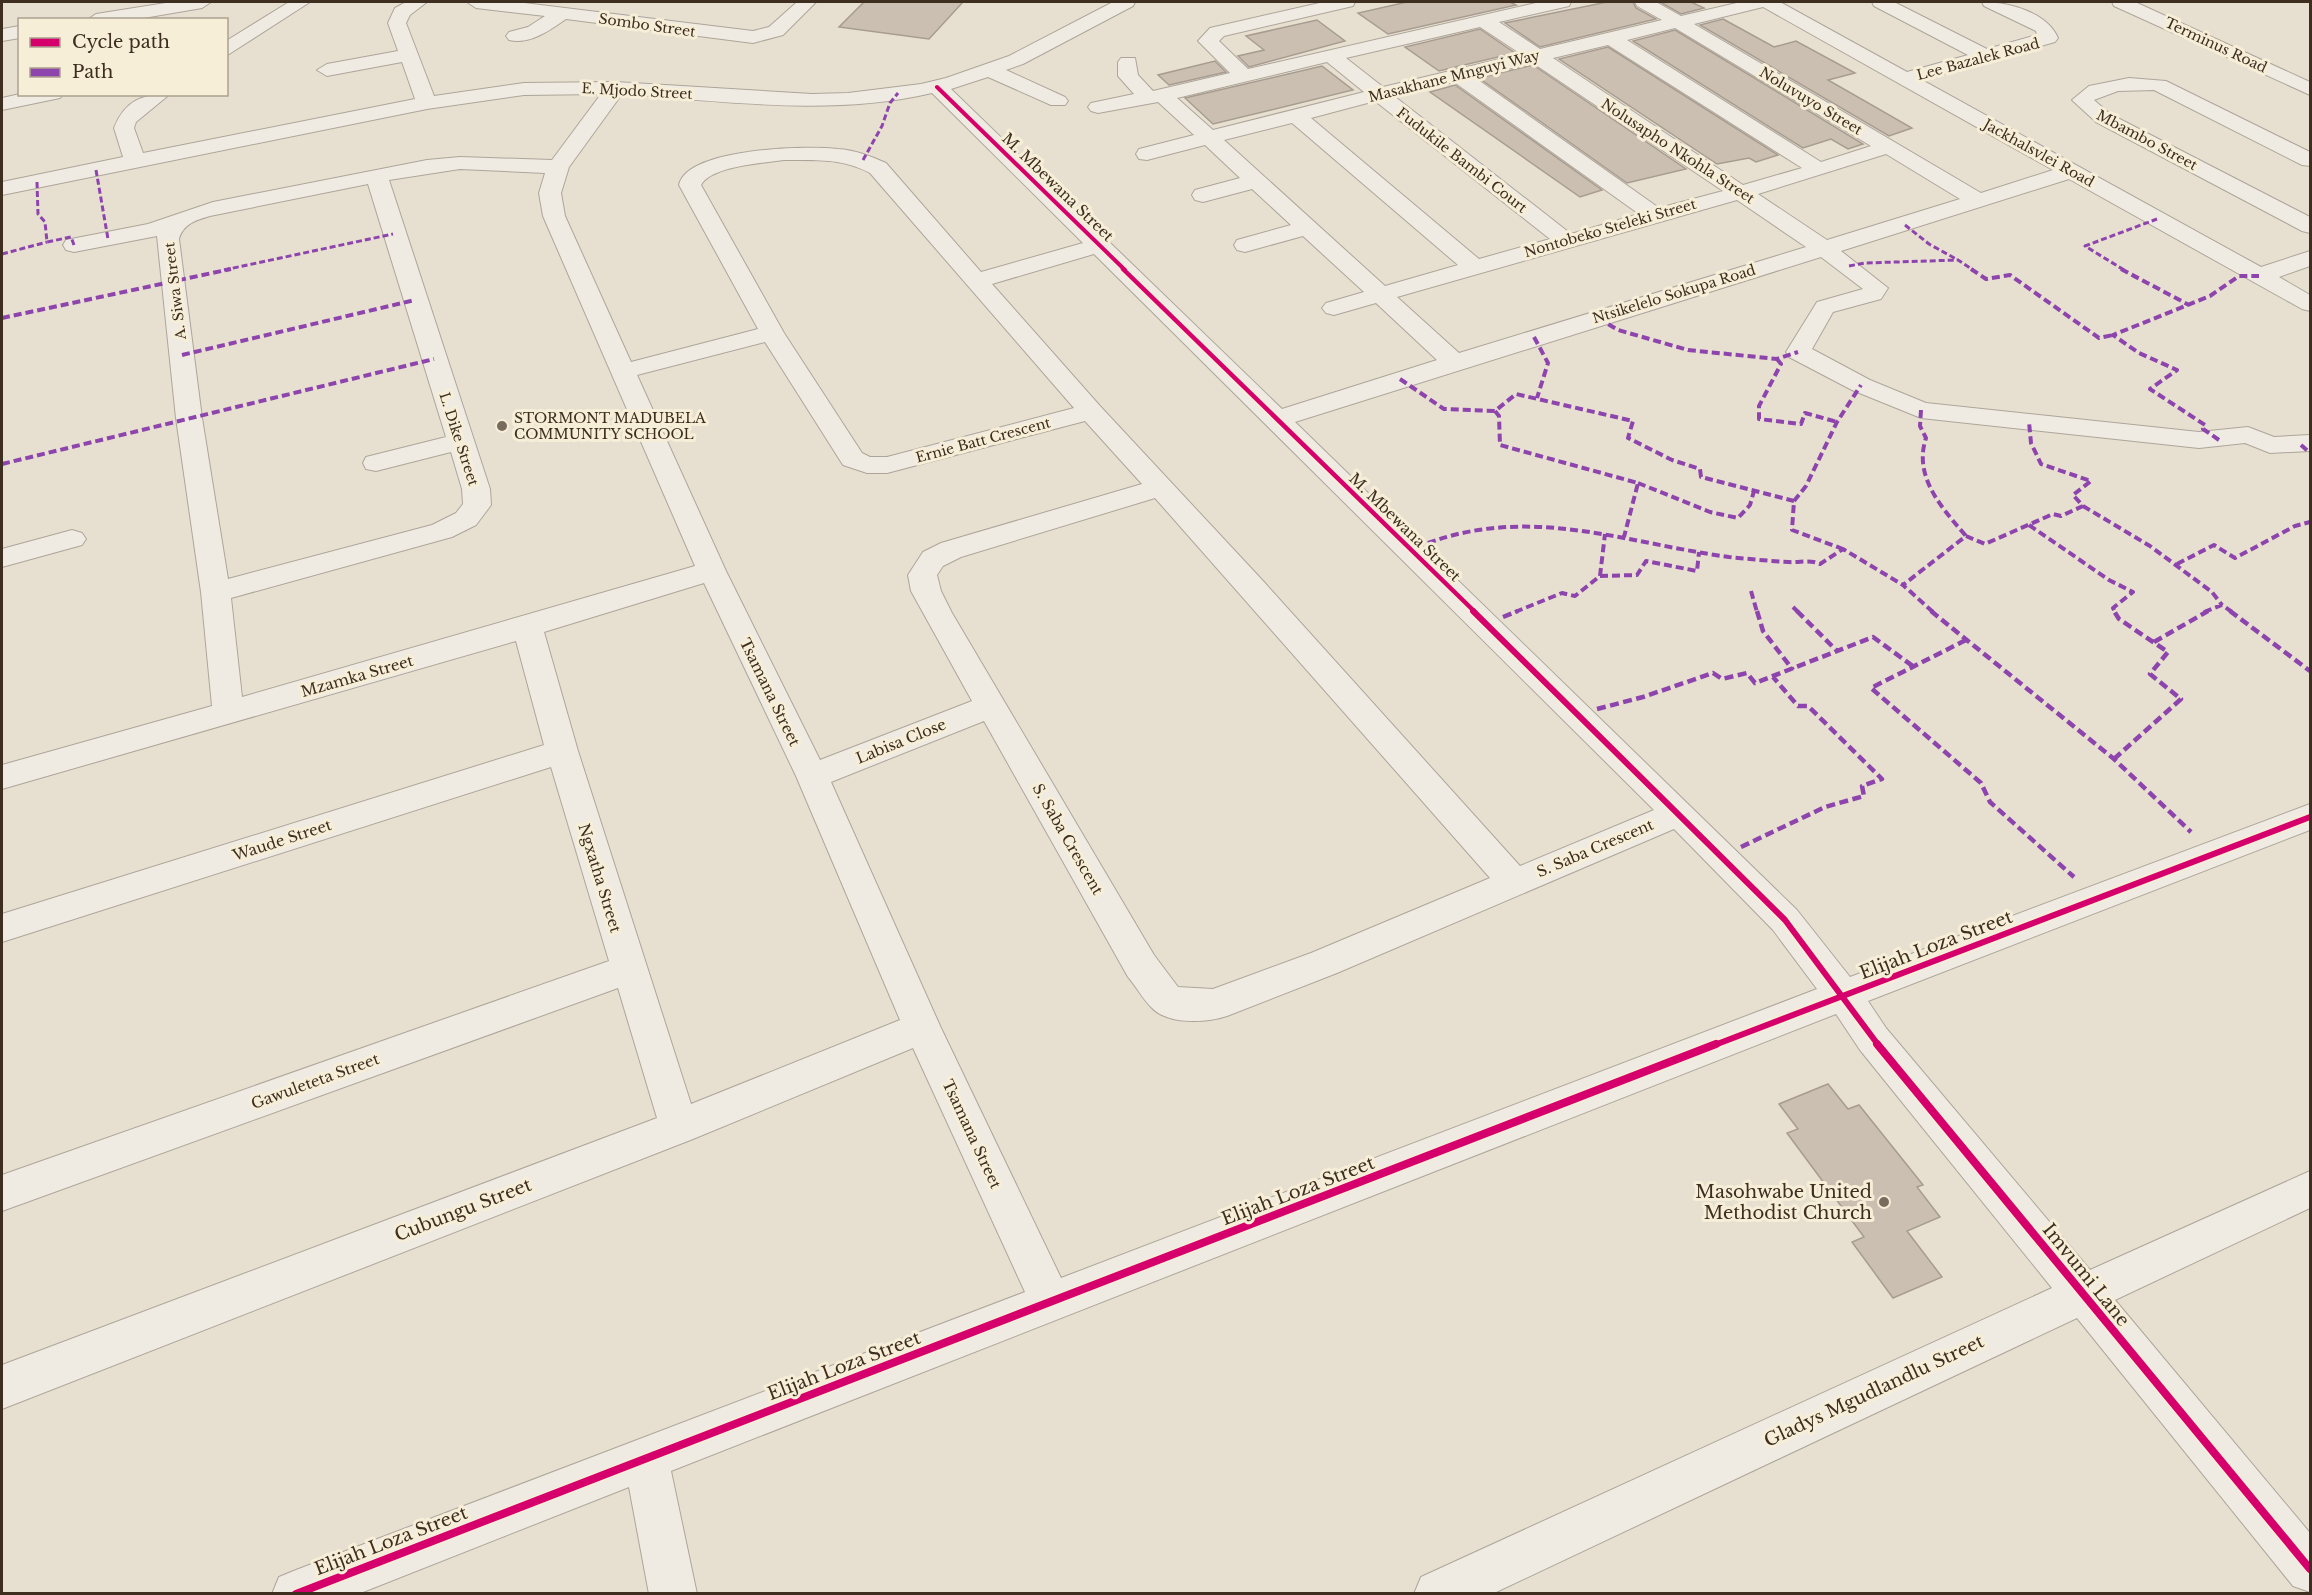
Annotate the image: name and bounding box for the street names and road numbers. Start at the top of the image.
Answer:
street label: Sombo Street [597,9,697,41]
street label: Terminus Road [2162,13,2271,77]
street label: Lee Bazalek Road [1915,34,2042,84]
street label: Masakhane Mnguyi Way [1366,46,1542,106]
street label: Noluvuyo Street [1756,63,1866,139]
street label: E. Mjodo Street [581,79,694,103]
street label: Nolusapho Nkohla Street [1598,95,1759,208]
street label: Fudukile Bambi Court [1393,103,1531,217]
street label: Mbambo Street [2093,106,2201,174]
street label: Jackhalsvlei Road [1979,114,2098,191]
street label: M. Mbewana Street [998,129,1118,245]
street label: Nontobeko Steleki Street [1522,195,1699,261]
street label: A. Siwa Street [160,241,190,342]
street label: Ntsikelelo Sokupa Road [1590,260,1758,327]
street label: L. Dike Street [435,390,483,489]
street label: Ernie Batt Crescent [914,413,1053,467]
street label: M. Mbewana Street [1345,469,1465,585]
street label: Tsamana Street [736,635,805,749]
street label: Mzamka Street [299,651,416,701]
street label: Labisa Close [853,714,949,768]
street label: S. Saba Crescent [1028,780,1108,898]
street label: Waude Street [229,815,334,865]
street label: S. Saba Crescent [1534,815,1657,881]
street label: Ngxatha Street [574,821,626,935]
street label: Elijah Loza Street [1856,906,2016,984]
street label: Gawuleteta Street [248,1049,382,1113]
street label: Tsamana Street [938,1077,1006,1192]
street label: Elijah Loza Street [1218,1152,1378,1230]
street label: Cubungu Street [391,1174,535,1246]
street label: Imvumi Lane [2038,1219,2134,1331]
street label: Elijah Loza Street [764,1327,924,1405]
street label: Gladys Mgudlandlu Street [1761,1330,1988,1452]
street label: Elijah Loza Street [311,1502,471,1580]

